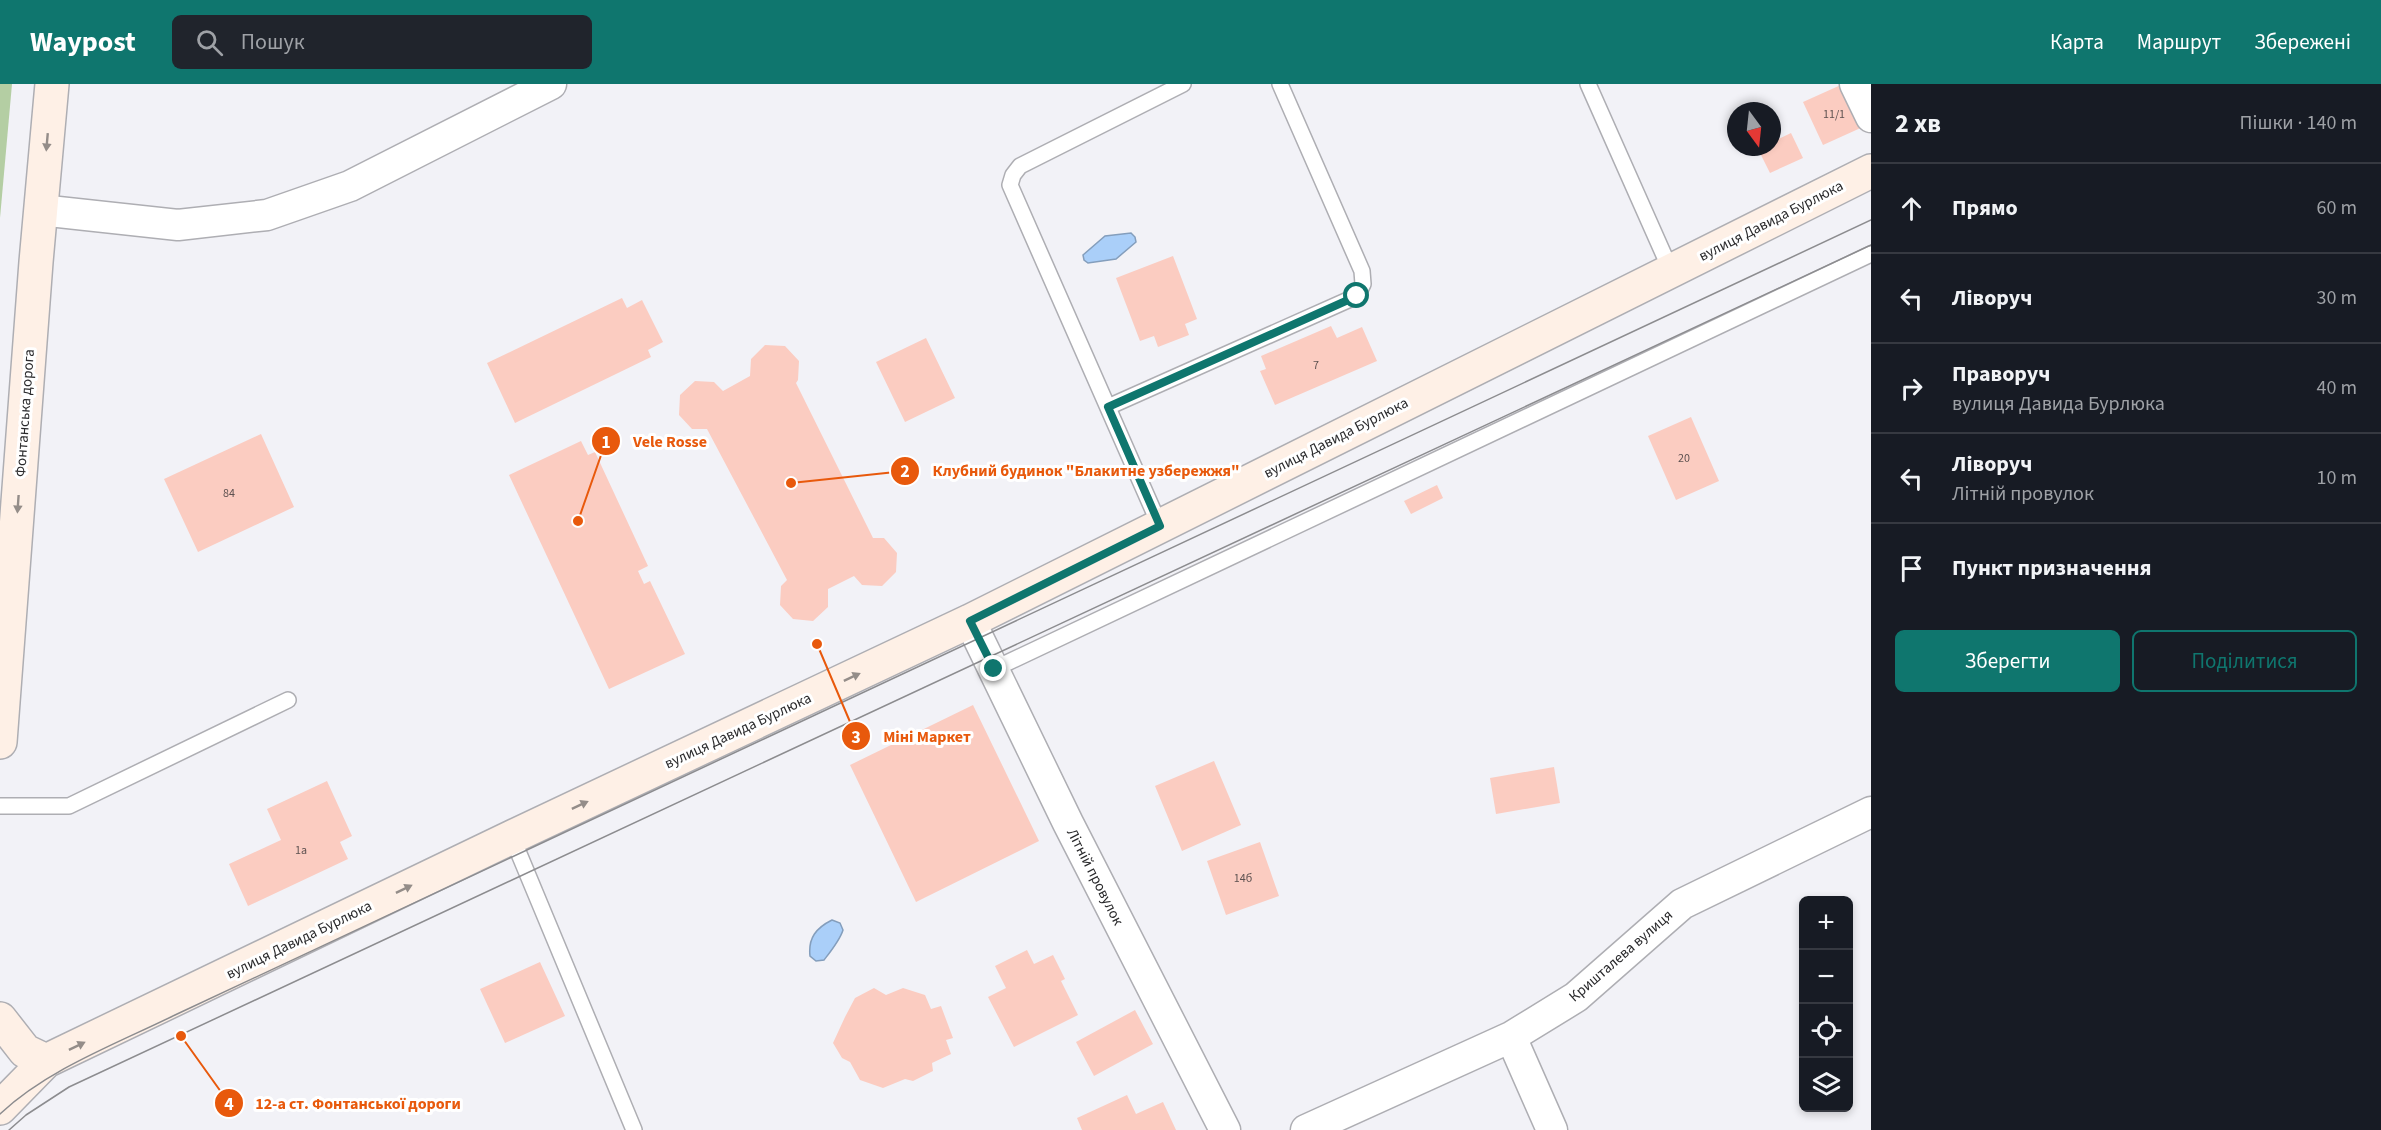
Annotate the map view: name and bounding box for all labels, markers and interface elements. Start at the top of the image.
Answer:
search box [172,15,592,69]
text: Waypost [30,22,136,62]
icon: search [193,26,226,59]
text: Пошук [241,26,305,58]
text: Карта [2050,27,2104,57]
text: Маршрут [2137,27,2221,57]
text: Збережені [2254,27,2351,57]
north arrow [1727,102,1781,156]
text: 2 хв [1895,105,1941,142]
house number: 11/1 [1823,106,1845,123]
text: Пішки · 140 m [2240,109,2357,137]
one-way arrow [42,133,52,152]
street label: вулиця Давида Бурлюка [1695,175,1847,267]
icon: ahead [1895,192,1928,225]
text: Прямо [1952,192,2018,224]
text: 60 m [2317,194,2357,222]
route start [1343,282,1369,308]
icon: left [1895,282,1928,315]
text: Ліворуч [1952,282,2032,314]
text: 30 m [2317,284,2357,312]
street label: Фонтанська дорога [10,348,40,478]
house number: 7 [1313,357,1319,374]
text: Праворуч [1952,358,2050,390]
icon: right [1895,372,1928,405]
text: 40 m [2317,374,2357,402]
text: вулиця Давида Бурлюка [1952,390,2165,418]
street label: вулиця Давида Бурлюка [1260,392,1412,484]
callout: Vele Rosse [591,424,719,458]
text: 1 [601,430,611,455]
text: Vele Rosse [632,431,707,453]
text: Ліворуч [1952,448,2032,480]
house number: 20 [1678,450,1690,467]
callout: Клубний будинок "Блакитне узбережжя" [890,454,1251,488]
text: 2 [900,459,910,484]
text: Клубний будинок "Блакитне узбережжя" [932,460,1240,482]
icon: left [1895,462,1928,495]
text: 10 m [2317,464,2357,492]
text: Літній провулок [1952,480,2094,508]
house number: 84 [223,485,235,502]
one-way arrow [13,495,23,514]
icon: arrive [1895,552,1928,585]
text: Пункт призначення [1952,552,2152,584]
button: Зберегти [1895,630,2120,692]
button: Поділитися [2132,630,2357,692]
route end [980,655,1006,681]
one-way arrow [843,672,861,682]
street label: вулиця Давида Бурлюка [661,688,815,774]
callout: Міні Маркет [841,719,983,753]
text: 3 [851,725,861,750]
text: Міні Маркет [883,726,971,748]
one-way arrow [572,801,589,810]
street label: Літній провулок [1061,825,1129,930]
house number: 1а [295,842,307,859]
house number: 14б [1234,870,1252,887]
one-way arrow [396,884,413,894]
street label: вулиця Давида Бурлюка [223,896,375,984]
map controls [1799,896,1853,1112]
button: + [1799,896,1853,950]
street label: Кришталева вулиця [1565,905,1677,1007]
button: − [1799,950,1853,1004]
button: locate [1799,1004,1853,1058]
one-way arrow [69,1042,86,1051]
button: layers [1799,1058,1853,1112]
callout: 12-а ст. Фонтанської дороги [214,1086,473,1120]
text: 4 [224,1092,234,1117]
text: 12-а ст. Фонтанської дороги [255,1093,461,1115]

